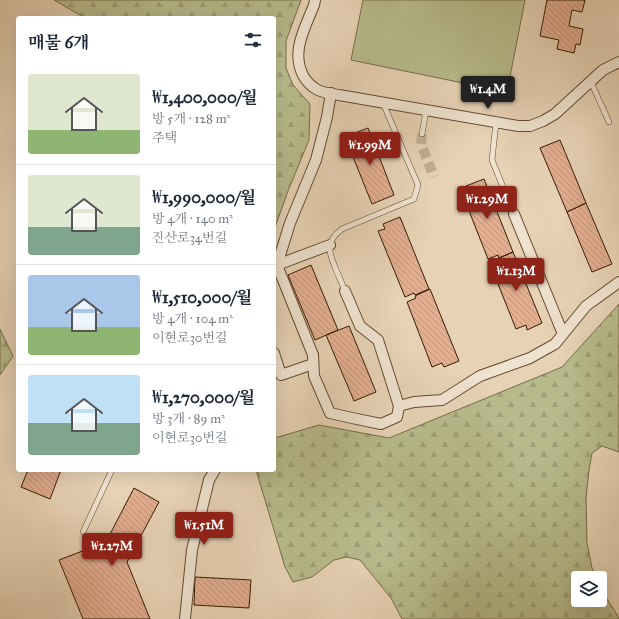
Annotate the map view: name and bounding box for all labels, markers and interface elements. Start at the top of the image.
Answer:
icon: filters [242,29,264,51]
text: 매물 6개 [28,32,90,53]
pin: ₩1.4M [460,76,516,110]
text: ₩1.4M [470,81,506,97]
text: ₩1,400,000/월 [152,87,258,108]
icon: home [60,90,108,138]
text: 방 5개 · 128 m² [152,111,230,127]
text: 주택 [152,130,177,146]
pin: ₩1.99M [337,132,403,166]
text: ₩1.99M [349,137,391,153]
pin: ₩1.29M [454,186,520,220]
text: ₩1,990,000/월 [152,187,256,208]
icon: home [60,191,108,239]
text: ₩1.29M [466,191,508,207]
text: 방 4개 · 140 m² [152,211,233,227]
text: 진산로34번길 [152,230,227,246]
pin: ₩1.13M [483,258,549,292]
text: ₩1.13M [496,263,536,279]
text: ₩1,510,000/월 [152,287,252,308]
icon: home [60,291,108,339]
text: 방 4개 · 104 m² [152,311,233,327]
text: 이현로30번길 [152,330,228,346]
text: ₩1,270,000/월 [152,387,255,408]
icon: home [60,391,108,439]
text: 방 3개 · 89 m² [152,411,225,427]
text: 이현로30번길 [152,430,228,446]
pin: ₩1.51M [171,512,237,546]
text: ₩1.51M [184,517,224,533]
pin: ₩1.27M [79,533,145,567]
text: ₩1.27M [91,538,133,554]
map controls [571,571,607,607]
button: layers [571,571,607,607]

